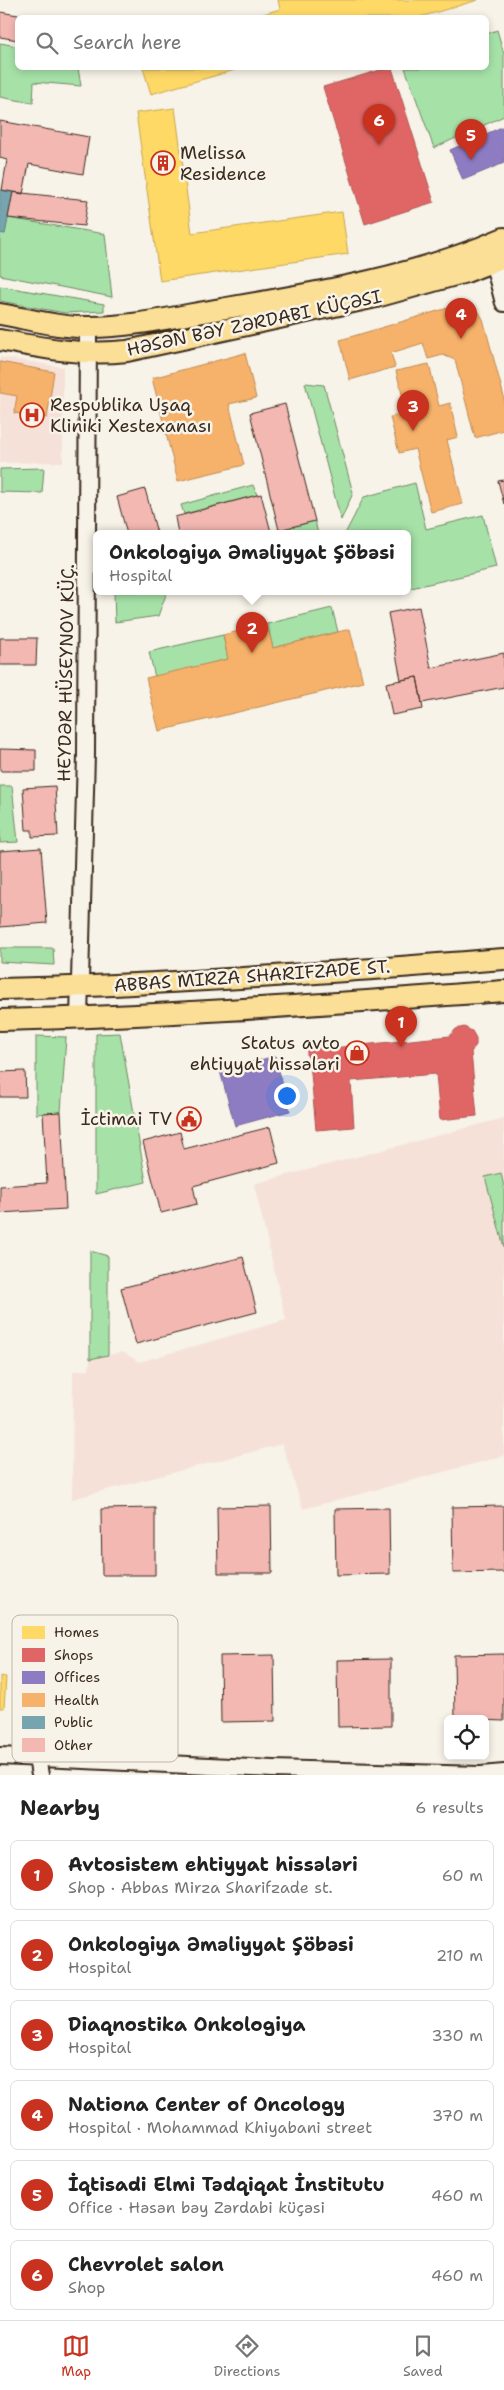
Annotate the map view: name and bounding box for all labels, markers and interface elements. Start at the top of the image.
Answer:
search box [15,15,489,70]
icon: search [33,29,61,57]
text: Search here [73,30,182,55]
pin: 6 [363,104,395,145]
pin: 5 [455,119,487,160]
place label: Melissa Residence [180,141,266,186]
building icon: Melissa Residence [150,150,176,176]
street label: HƏSƏN BƏY ZƏRDABI KÜÇƏSI [124,284,384,362]
pin: 4 [445,298,477,339]
pin: 3 [397,390,429,431]
place label: Respublika Uşaq Kliniki Xestexanası [50,393,212,438]
hospital icon: Respublika Uşaq Kliniki Xestexanası [19,402,45,428]
popup [93,530,411,595]
text: Onkologiya Əməliyyat Şöbəsi [109,540,395,565]
street label: HEYDƏR HÜSEYNOV KÜÇ. [52,564,80,782]
text: Hospital [109,565,172,586]
pin: 2 [236,612,268,653]
street label: ABBAS MIRZA SHARIFZADE ST. [113,954,391,998]
pin: 1 [385,1006,417,1047]
place label: Status avto ehtiyyat hissələri [190,1031,340,1076]
shop icon: Status avto ehtiyyat hissələri [344,1040,370,1066]
your location [274,1083,300,1109]
public building icon: İctimai TV [176,1106,202,1132]
place label: İctimai TV [81,1107,172,1131]
legend [12,1615,178,1762]
text: Homes [54,1623,99,1641]
text: Shops [54,1646,93,1664]
text: Offices [54,1668,100,1686]
text: Health [54,1691,99,1709]
text: Public [54,1713,93,1731]
map controls [444,1715,489,1760]
button: locate [444,1715,489,1760]
text: Other [54,1736,93,1754]
text: Nearby [20,1794,100,1822]
text: 6 results [415,1797,484,1818]
text: Avtosistem ehtiyyat hissələri [68,1852,358,1877]
text: 1 [33,1865,41,1886]
text: 60 m [442,1865,483,1886]
text: Shop · Abbas Mirza Sharifzade st. [68,1877,333,1898]
text: Onkologiya Əməliyyat Şöbəsi [68,1932,354,1957]
text: 2 [31,1945,43,1966]
text: 210 m [436,1945,483,1966]
text: Hospital [68,1957,131,1978]
text: Diaqnostika Onkologiya [68,2012,305,2037]
text: 3 [31,2025,43,2046]
text: 330 m [431,2025,483,2046]
text: Hospital [68,2037,131,2058]
text: Nationa Center of Oncology [68,2092,345,2117]
text: 4 [31,2105,43,2126]
text: 370 m [432,2105,483,2126]
text: Hospital · Mohammad Khiyabani street [68,2117,372,2138]
text: İqtisadi Elmi Tədqiqat İnstitutu [68,2172,385,2197]
text: 5 [32,2185,42,2206]
text: 460 m [431,2185,483,2206]
text: Office · Həsən bəy Zərdabi küçəsi [68,2197,325,2218]
text: Chevrolet salon [68,2252,224,2277]
text: 6 [31,2265,43,2286]
text: 460 m [431,2265,483,2286]
text: Shop [68,2277,105,2298]
tab: Map [61,2332,91,2380]
tab: Directions [214,2332,281,2380]
tab: Saved [403,2332,443,2380]

